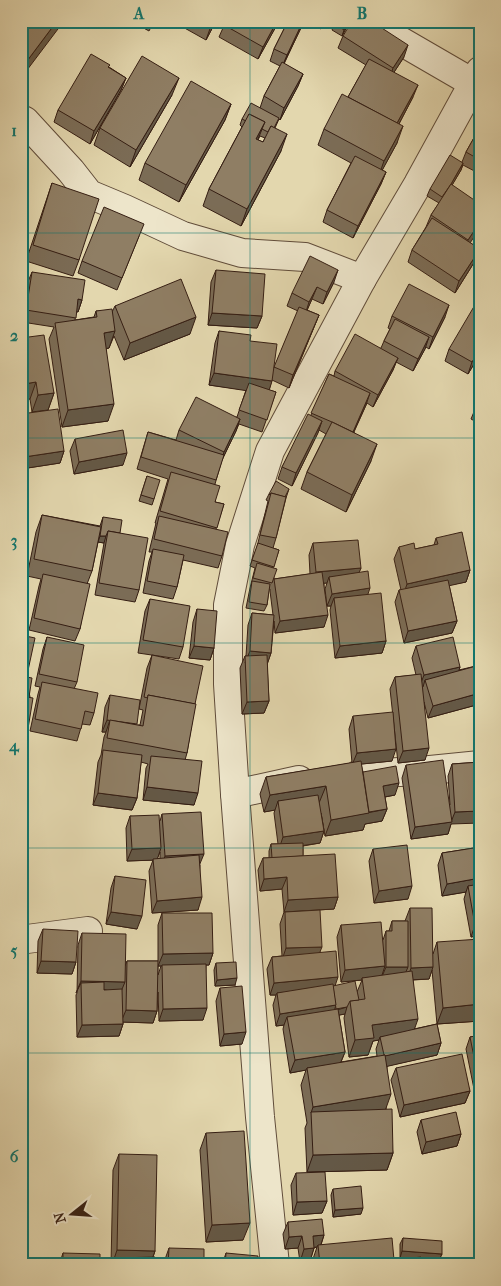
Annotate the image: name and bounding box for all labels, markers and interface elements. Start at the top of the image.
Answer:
text: A [133,4,145,23]
text: B [357,4,367,23]
text: 1 [11,121,17,140]
text: 2 [10,326,18,345]
text: 3 [11,531,17,551]
text: 4 [8,736,20,756]
text: 5 [11,941,18,960]
text: 6 [10,1147,19,1166]
north arrow [48,1188,98,1238]
text: N [50,1210,70,1225]

